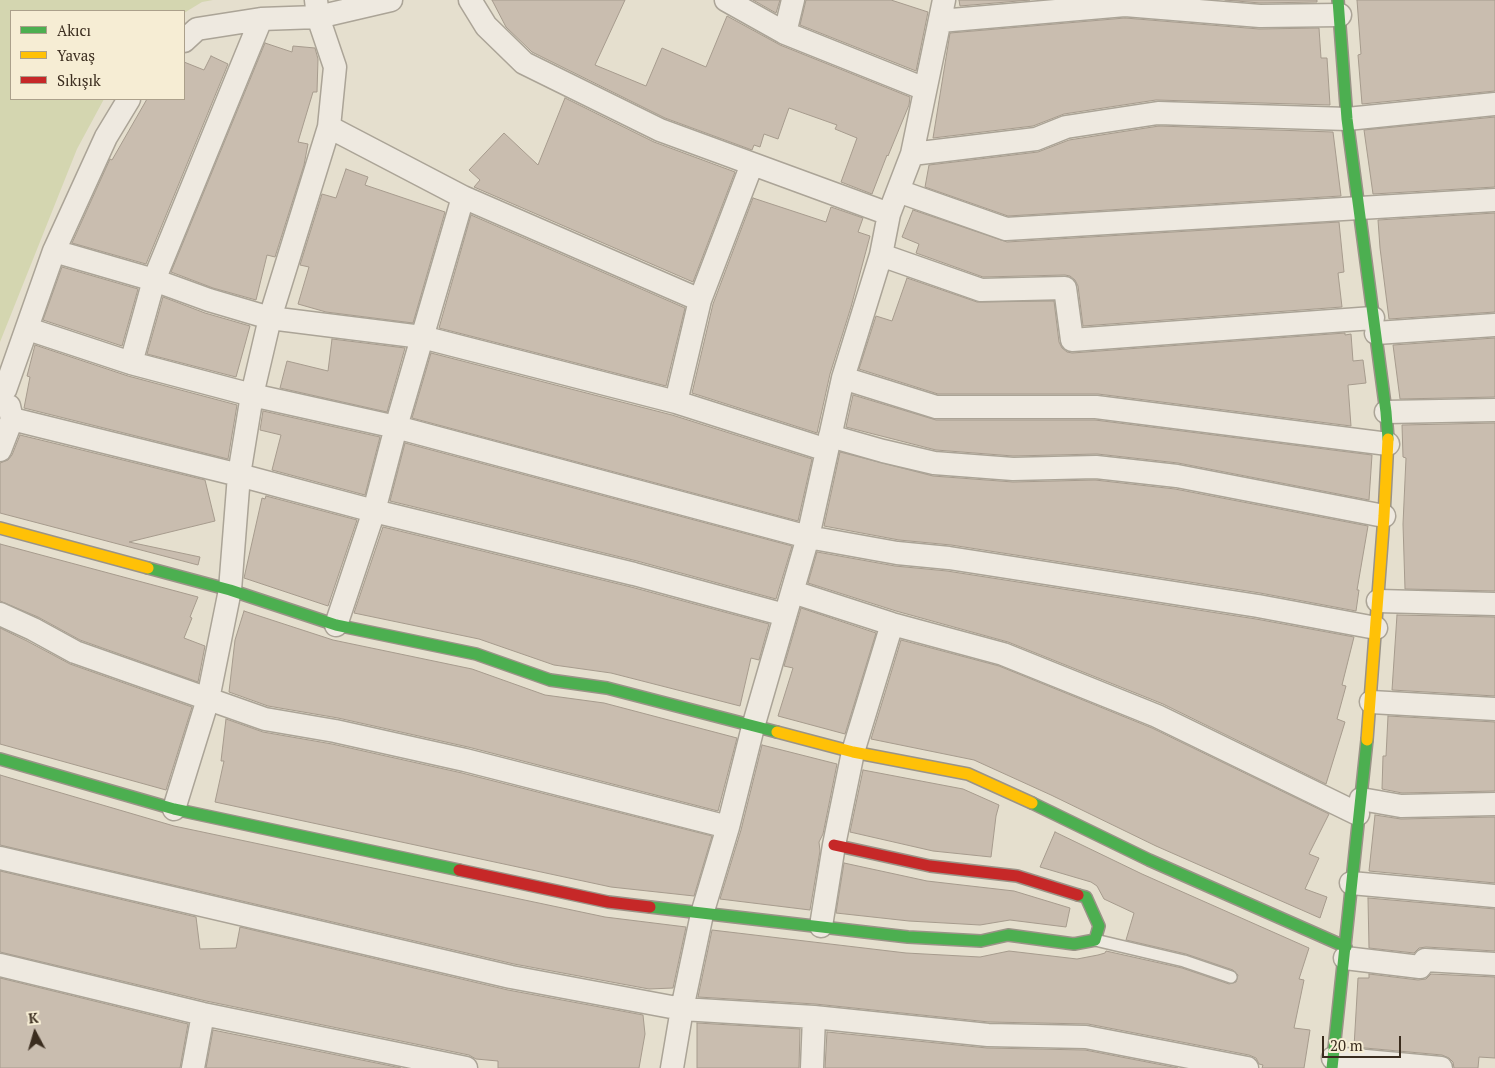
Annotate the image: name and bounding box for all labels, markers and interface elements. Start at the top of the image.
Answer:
legend [10,10,185,100]
text: Akıcı [57,20,91,40]
text: Yavaş [57,45,95,65]
text: Sıkışık [57,70,101,90]
north arrow [10,1008,60,1058]
text: K [27,1008,39,1028]
scale bar [1325,1026,1404,1058]
text: 20 m [1330,1035,1363,1055]

